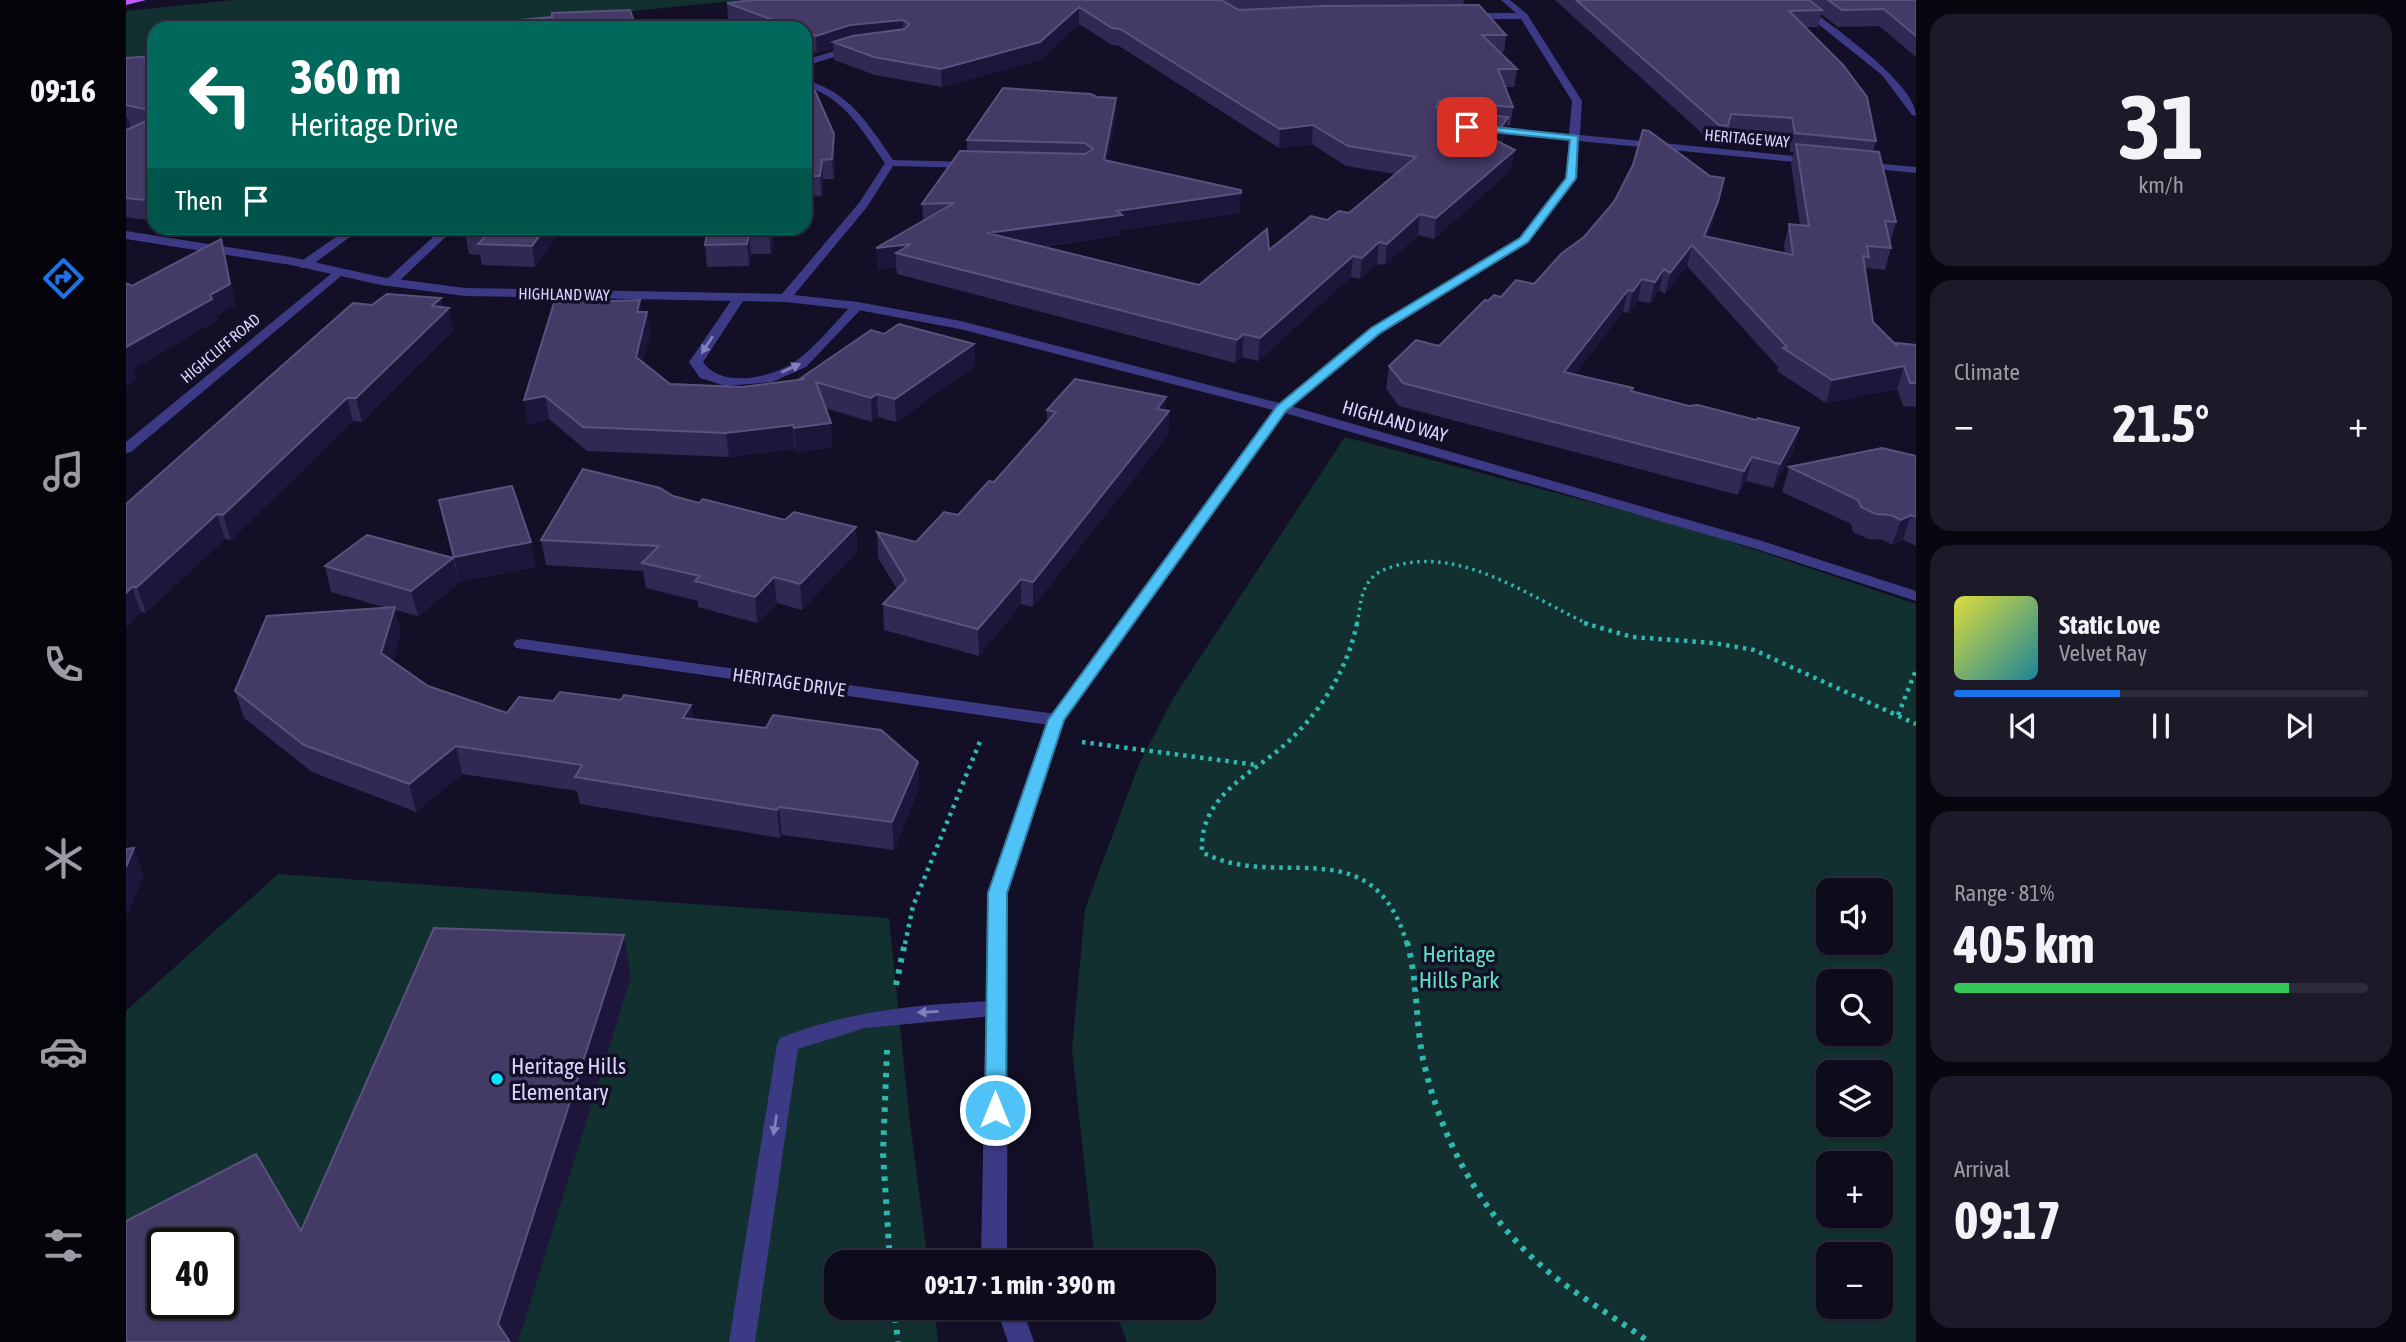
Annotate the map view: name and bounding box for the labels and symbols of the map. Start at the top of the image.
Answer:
pin [1437,97,1497,157]
street label: HERITAGE WAY [1704,125,1791,151]
street label: HIGHLAND WAY [518,284,611,304]
street label: HIGHCLIFF ROAD [177,310,263,386]
one-way arrow [701,336,714,355]
one-way arrow [781,362,801,373]
street label: HIGHLAND WAY [1340,395,1451,447]
street label: HERITAGE DRIVE [731,663,847,701]
park label: Heritage Hills Park [1419,941,1499,993]
one-way arrow [917,1007,939,1018]
place label: Heritage Hills Elementary [511,1053,626,1105]
marker: Heritage Hills Elementary [489,1071,505,1087]
position arrow [958,1073,1032,1147]
one-way arrow [769,1114,780,1136]
speed limit sign: 40 [147,1228,238,1319]

